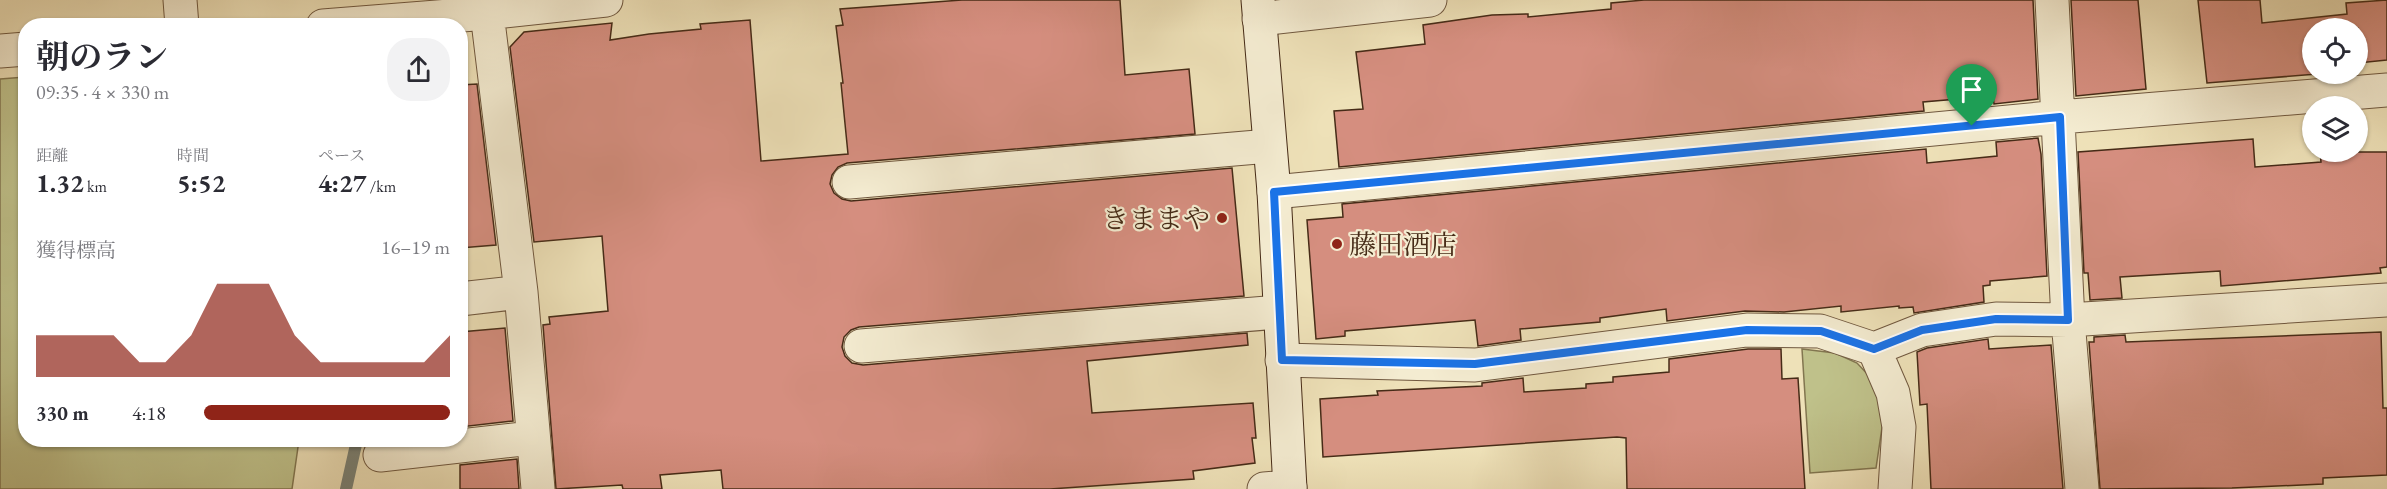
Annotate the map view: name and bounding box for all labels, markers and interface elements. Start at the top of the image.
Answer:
map controls [2302,18,2368,162]
button: locate [2302,18,2368,84]
text: 朝のラン [36,35,168,78]
button: share [387,38,450,101]
pin [1946,64,1997,126]
icon: arrive [1955,73,1988,106]
text: 09:35 · 4 × 330 m [36,79,169,105]
button: layers [2302,96,2368,162]
text: 距離 [36,145,68,166]
text: 時間 [177,145,209,166]
text: ペース [318,145,365,166]
text: 1.32 [36,166,84,200]
text: 5:52 [177,166,226,200]
text: 4:27 [318,166,367,200]
text: km [84,176,107,197]
text: /km [367,176,396,197]
place label: きままや [1102,201,1210,236]
marker: きままや [1215,211,1229,225]
place label: 藤田酒店 [1349,227,1457,262]
text: 16–19 m [381,234,450,260]
text: 獲得標高 [36,237,116,263]
marker: 藤田酒店 [1330,237,1344,251]
text: 330 m [36,400,89,426]
text: 4:18 [132,400,166,426]

